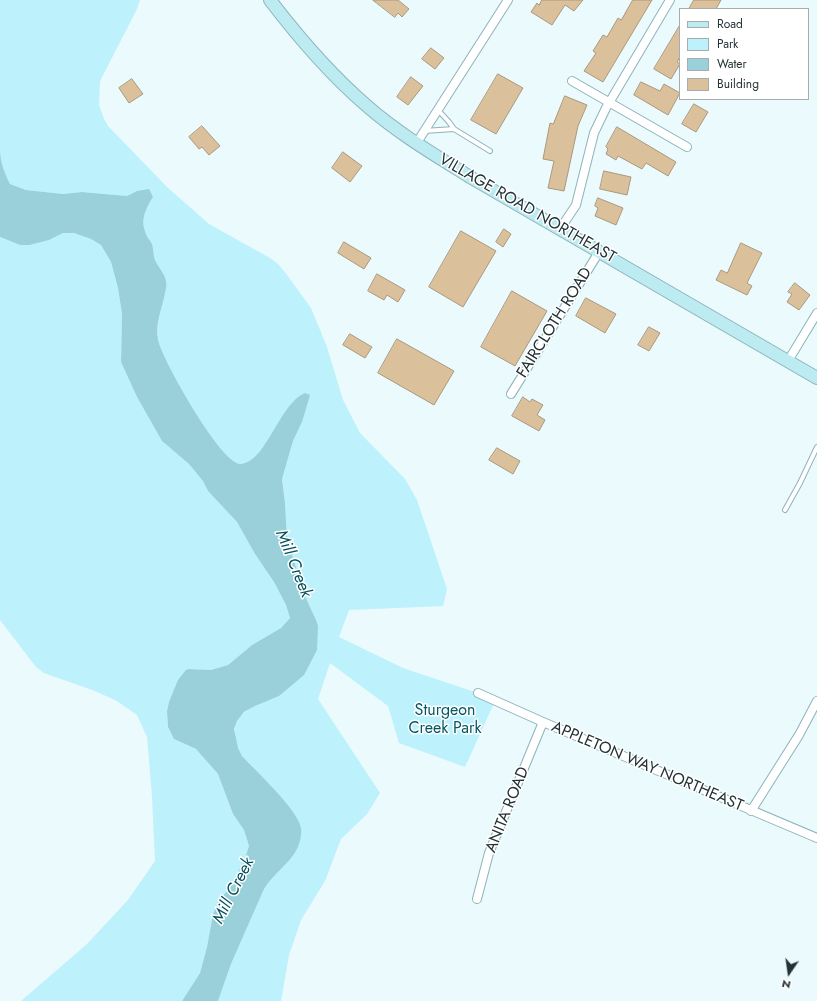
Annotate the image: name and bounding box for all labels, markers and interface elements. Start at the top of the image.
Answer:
legend [679,8,809,100]
text: Road [717,15,743,33]
text: Park [717,35,738,53]
text: Water [717,55,747,73]
text: Building [717,75,759,93]
street label: VILLAGE ROAD NORTHEAST [435,150,619,268]
street label: FAIRCLOTH ROAD [513,264,597,382]
water label: Mill Creek [270,527,316,601]
park label: Sturgeon Creek Park [408,701,482,739]
street label: APPLETON WAY NORTHEAST [548,718,746,816]
street label: ANITA ROAD [482,764,534,856]
water label: Mill Creek [209,855,259,927]
north arrow [769,953,809,993]
text: N [780,976,792,993]

